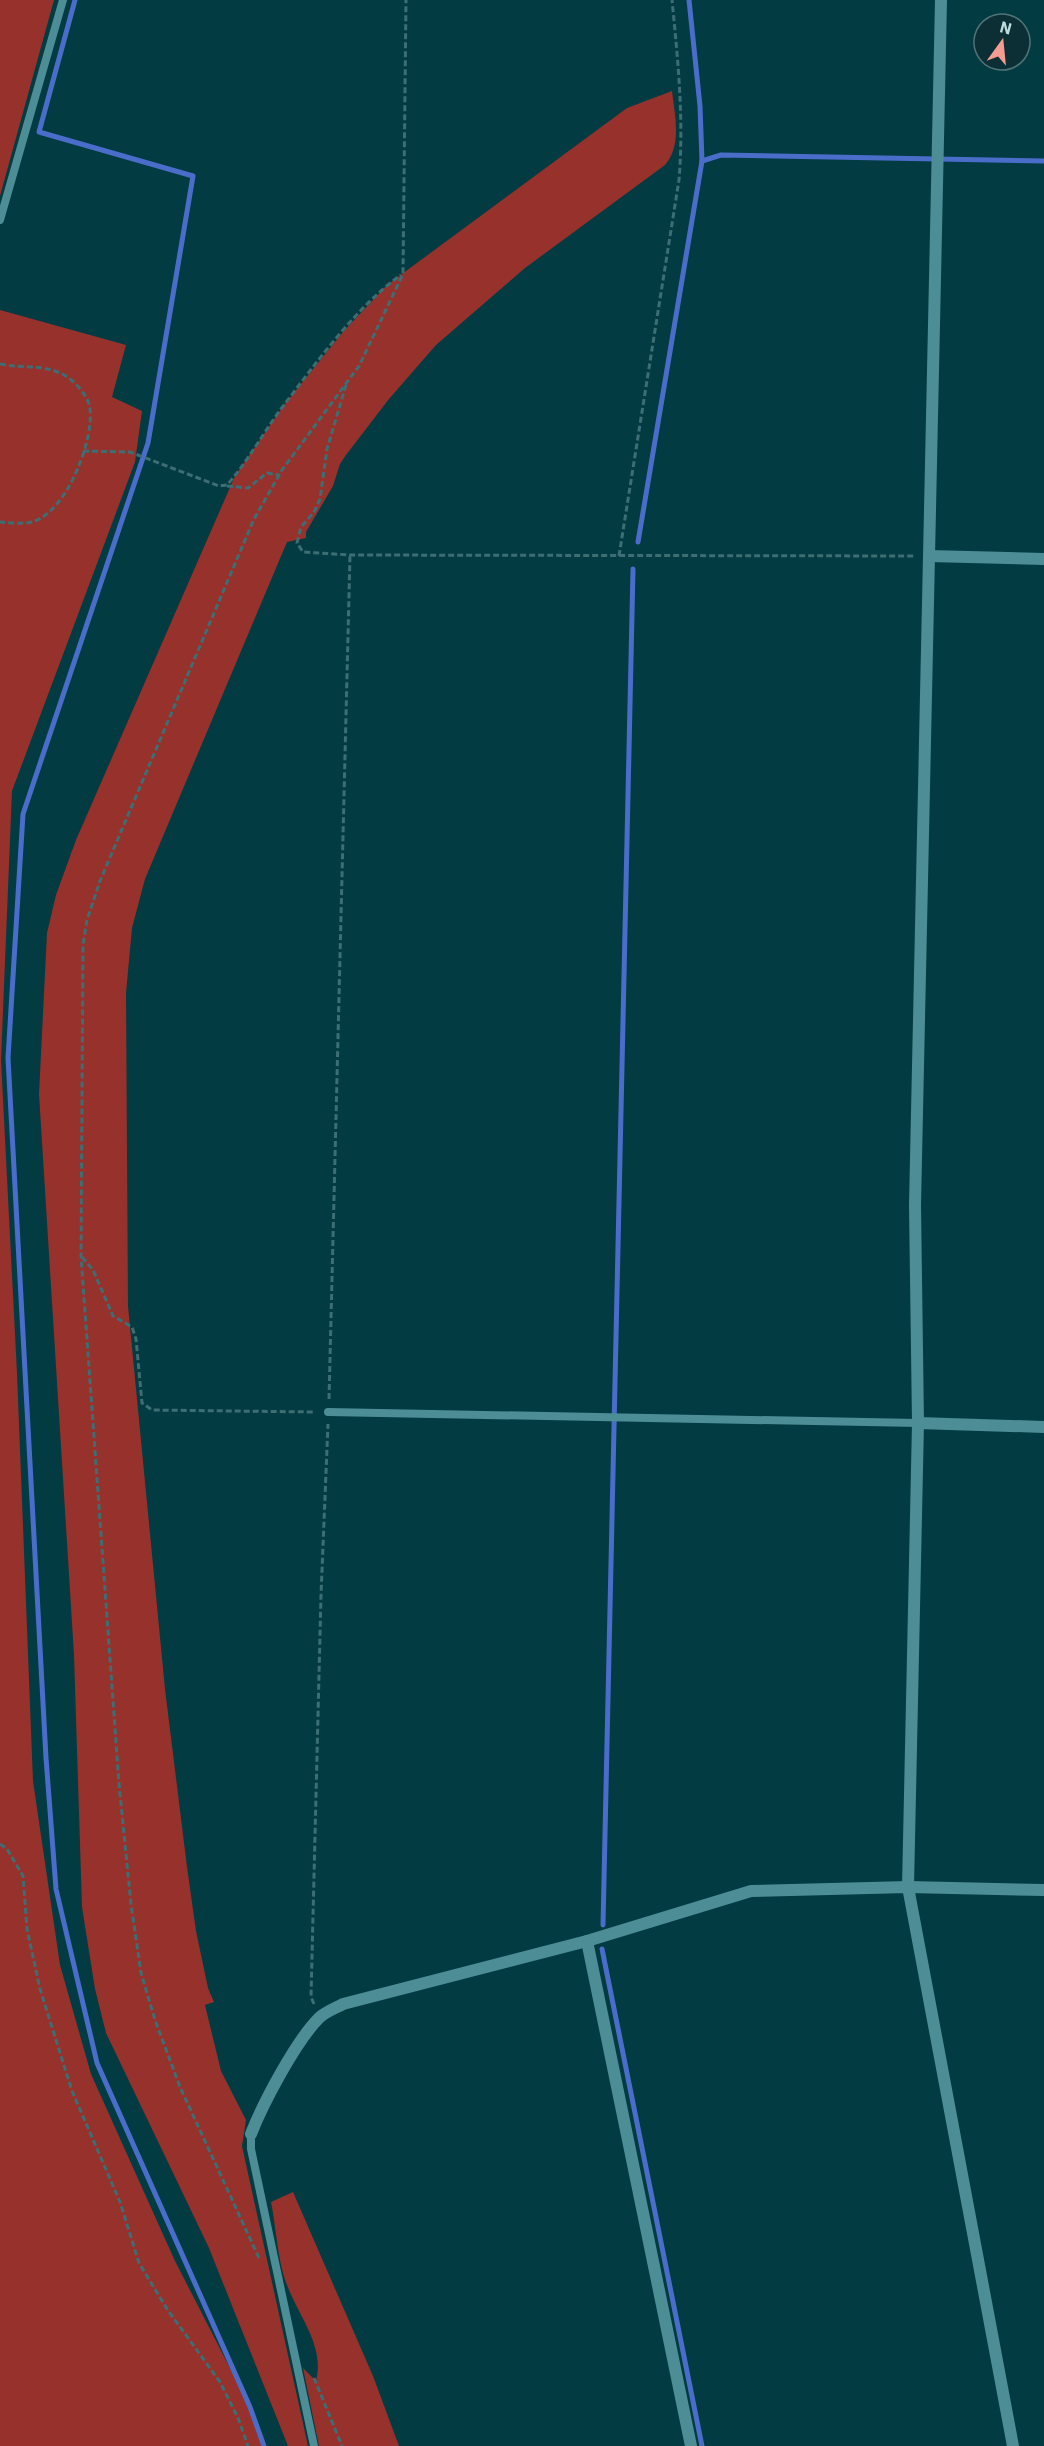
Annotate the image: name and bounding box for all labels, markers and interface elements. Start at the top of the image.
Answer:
north arrow [972,12,1032,72]
text: N [998,16,1014,39]

